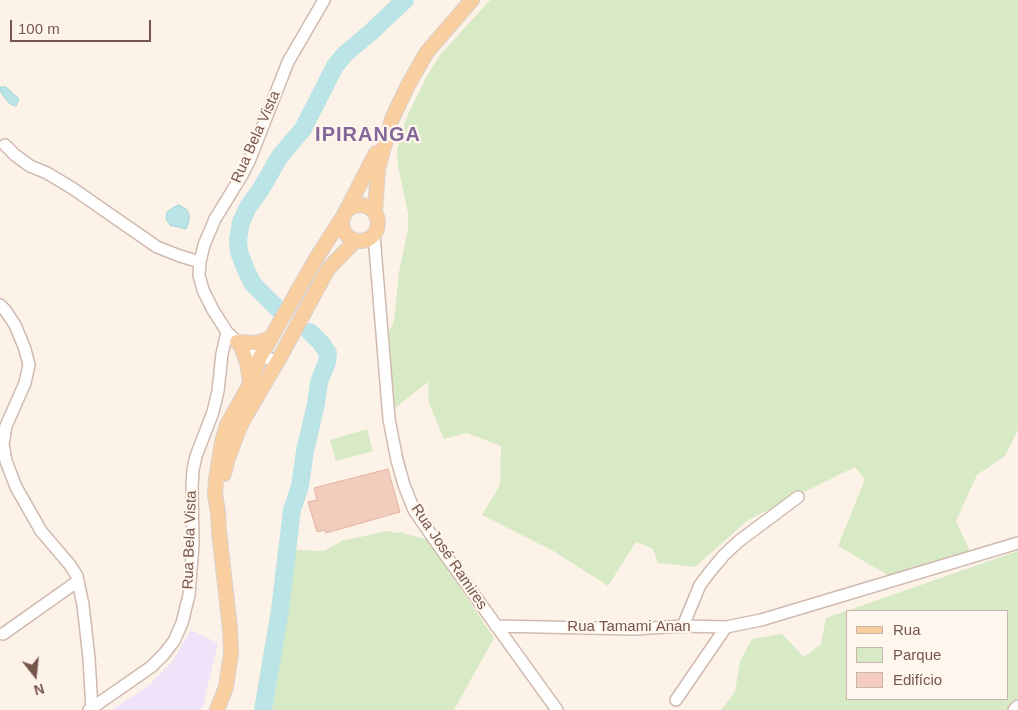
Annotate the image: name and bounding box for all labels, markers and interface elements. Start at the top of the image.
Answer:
scale bar [12,10,154,42]
text: 100 m [18,20,60,37]
street label: Rua Bela Vista [228,88,284,186]
district label: IPIRANGA [314,123,422,147]
street label: Rua Bela Vista [179,490,201,590]
street label: Rua José Ramires [407,501,491,613]
legend [846,610,1008,700]
street label: Rua Tamami Anan [567,618,691,636]
text: Rua [893,621,921,638]
text: Parque [893,646,941,663]
north arrow [10,650,60,700]
text: Edifício [893,671,942,688]
text: N [32,680,46,699]

